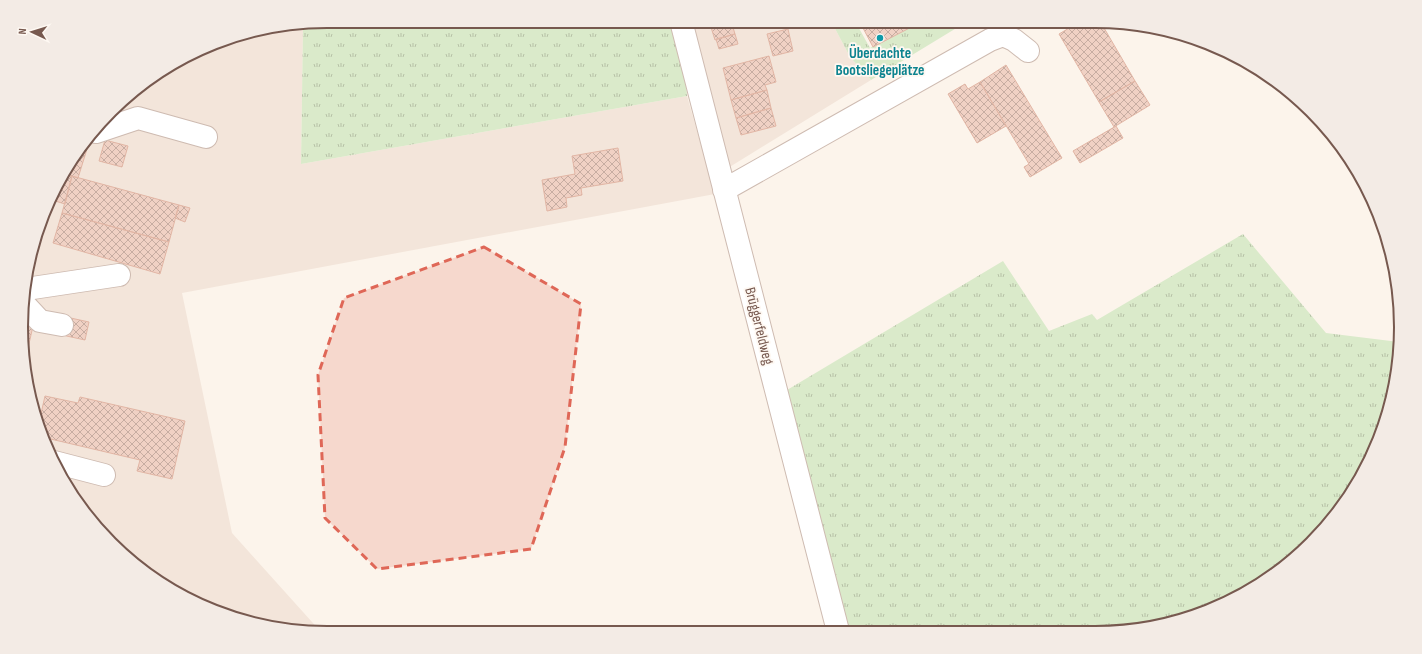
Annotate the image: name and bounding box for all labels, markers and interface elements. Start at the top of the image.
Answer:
north arrow [12,12,52,52]
text: N [16,28,29,35]
marker: Überdachte Bootsliegeplätze [875,33,885,43]
place label: Überdachte Bootsliegeplätze [836,44,924,80]
street label: Brüggerfeldweg [740,285,778,367]

